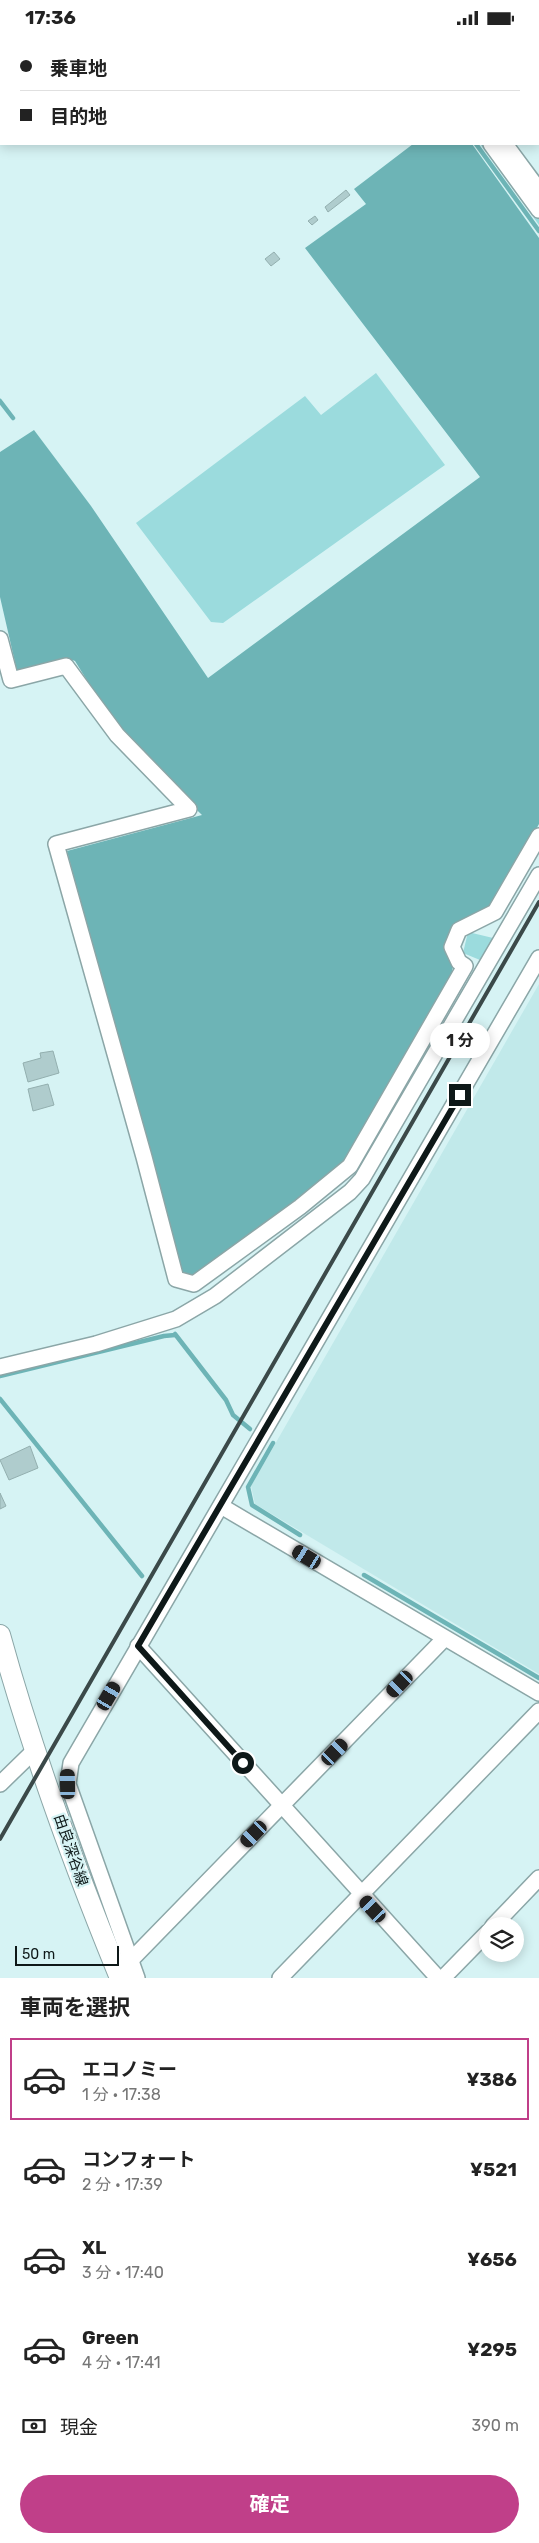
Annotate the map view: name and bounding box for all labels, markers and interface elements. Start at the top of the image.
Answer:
text: 17:36 [25,6,76,29]
text: 乗車地 [50,57,107,80]
text: 目的地 [50,105,107,128]
callout: 1 分 [430,1023,490,1057]
text: 1 分 [446,1031,474,1050]
route end [449,1084,471,1106]
car [290,1543,323,1571]
car [384,1668,415,1700]
car [95,1679,122,1713]
car [319,1736,350,1768]
route start [232,1752,254,1774]
car [60,1769,75,1799]
street label: 由良深谷線 [50,1812,92,1888]
car [238,1818,269,1850]
car [357,1893,388,1925]
map controls [479,1917,524,1962]
button: layers [479,1917,524,1962]
scale bar [15,1943,119,1966]
text: 50 m [22,1946,55,1963]
text: 車両を選択 [20,1994,130,2021]
icon: car [22,2057,67,2102]
text: エコノミー [82,2058,177,2081]
text: ¥386 [466,2068,517,2091]
text: 1 分 · 17:38 [82,2085,161,2104]
icon: car [22,2147,67,2192]
text: コンフォート [82,2148,195,2171]
text: ¥521 [470,2158,517,2181]
text: 2 分 · 17:39 [82,2175,163,2194]
text: XL [82,2236,106,2259]
icon: car [22,2237,67,2282]
text: ¥656 [467,2248,517,2271]
text: 3 分 · 17:40 [82,2263,164,2282]
text: Green [82,2326,139,2349]
icon: car [22,2327,67,2372]
text: ¥295 [467,2338,517,2361]
text: 4 分 · 17:41 [82,2353,161,2372]
icon: cash [20,2412,48,2440]
text: 現金 [60,2416,98,2439]
text: 390 m [472,2416,519,2435]
button: 確定 [20,2475,519,2533]

